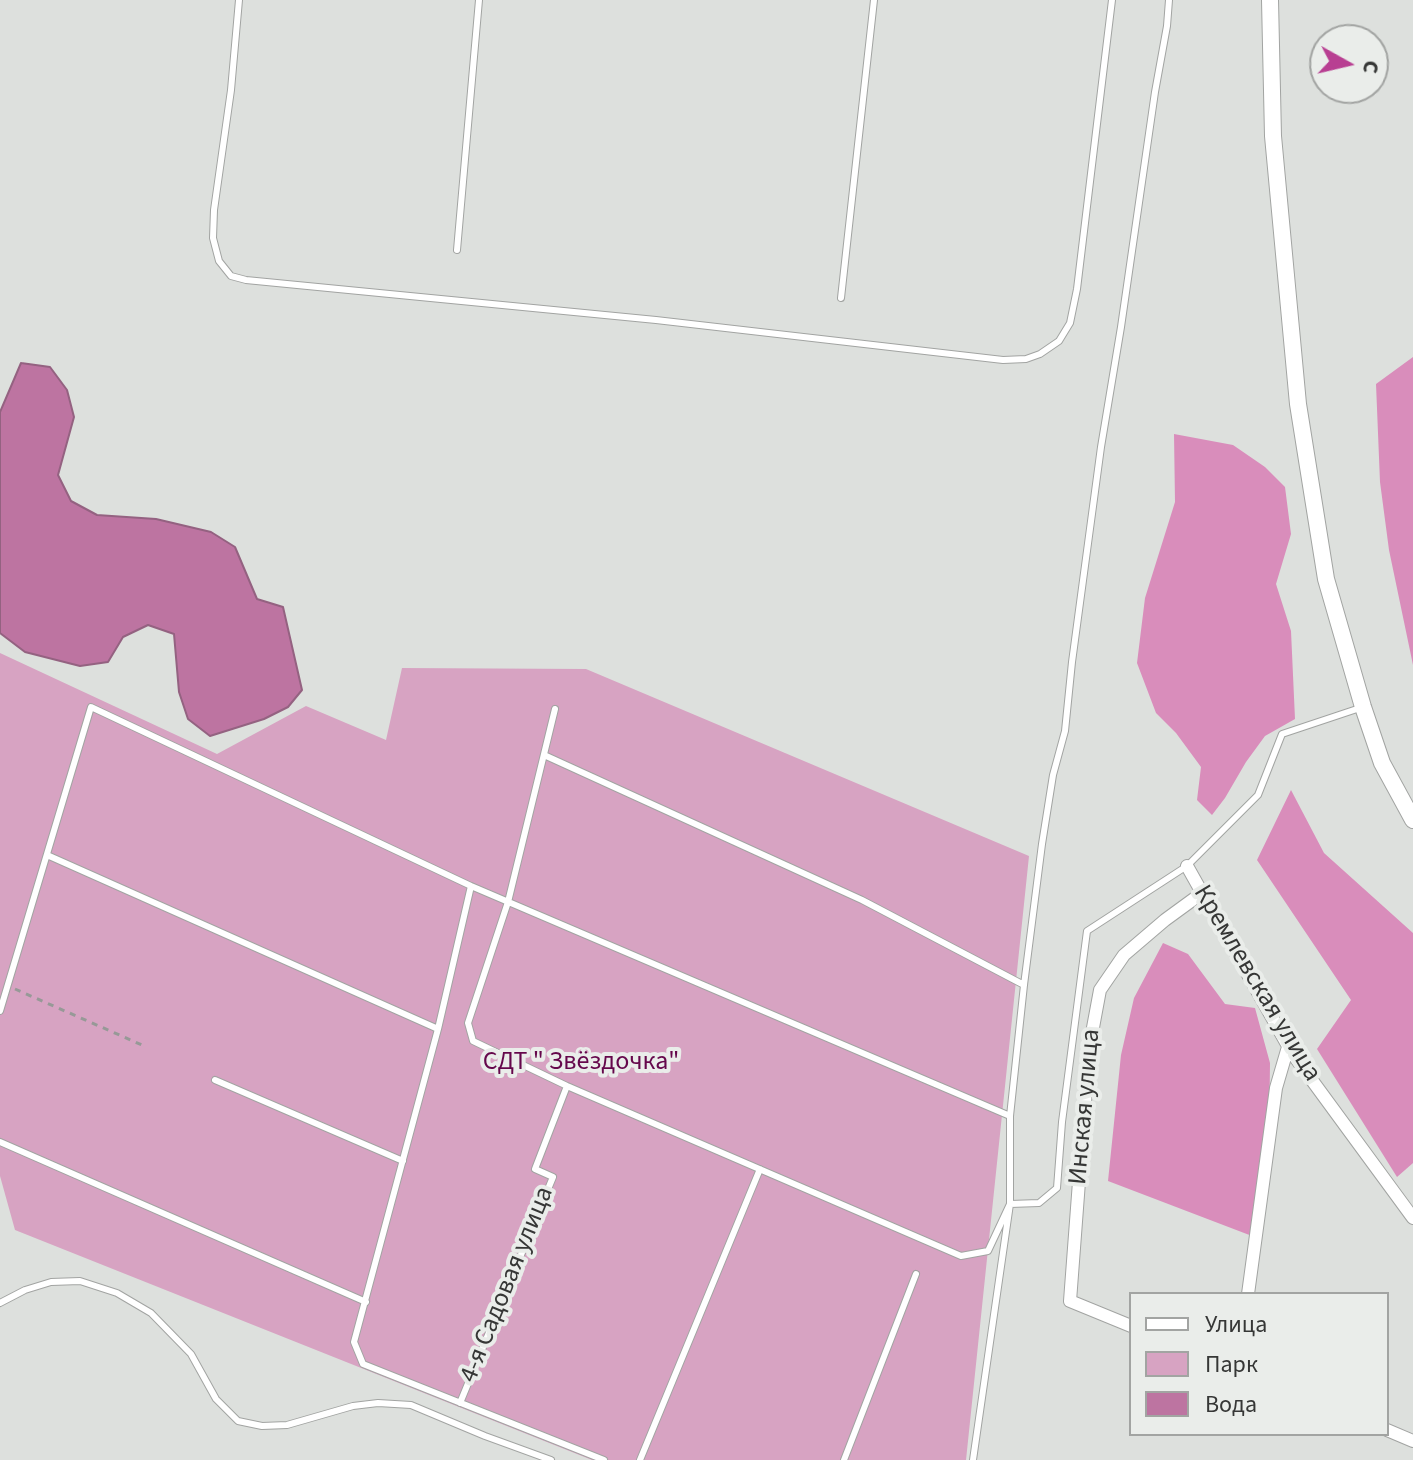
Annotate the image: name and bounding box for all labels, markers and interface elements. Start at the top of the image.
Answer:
north arrow [1309,24,1389,104]
text: С [1354,58,1388,76]
street label: Кремлевская улица [1185,880,1327,1088]
street label: Инская улица [1064,1028,1108,1186]
park label: СДТ " Звёздочка" [483,1047,679,1079]
street label: 4-я Садовая улица [455,1183,561,1387]
legend [1129,1292,1389,1436]
text: Улица [1205,1307,1267,1342]
text: Парк [1205,1347,1258,1382]
text: Вода [1205,1387,1257,1422]

